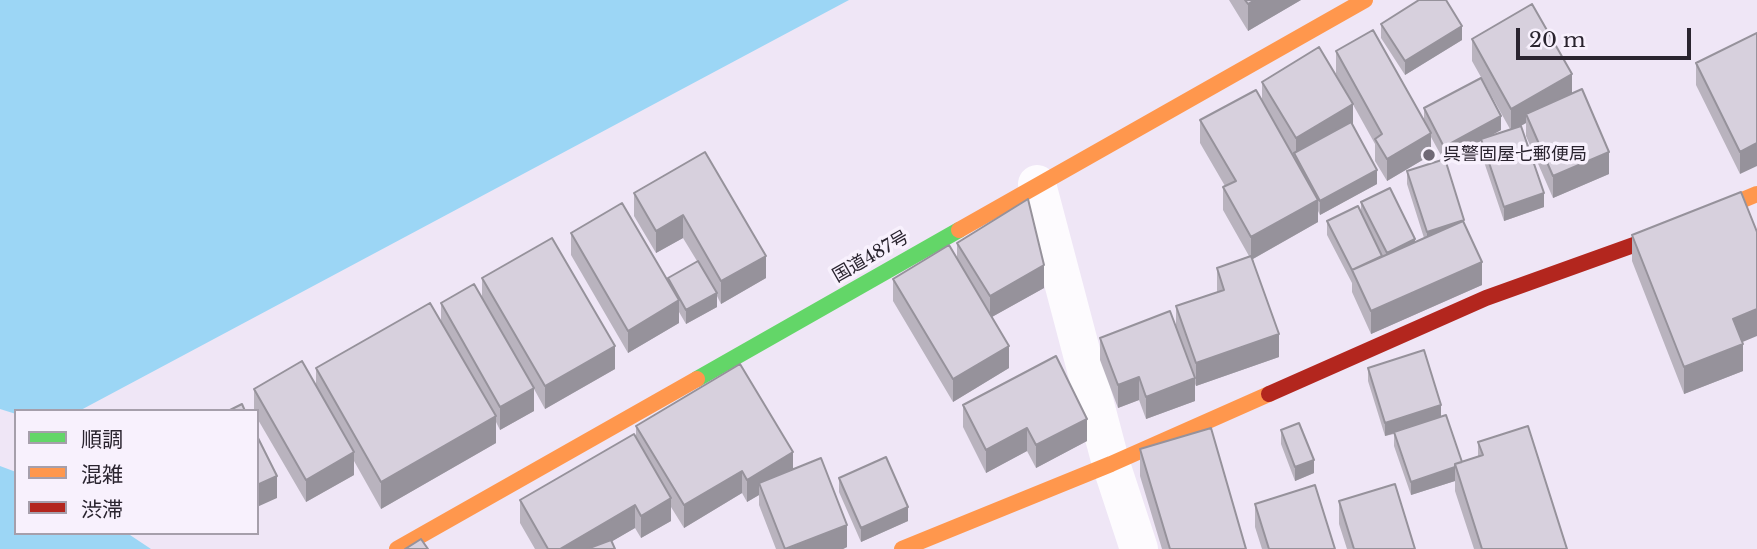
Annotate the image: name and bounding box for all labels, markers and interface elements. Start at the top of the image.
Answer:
scale bar [1519,14,1694,58]
text: 20 m [1529,27,1586,53]
place label: 呉警固屋七郵便局 [1443,144,1587,166]
marker: 呉警固屋七郵便局 [1421,147,1437,163]
street label: 国道487号 [829,227,913,287]
legend [14,409,259,535]
text: 順調 [81,427,123,453]
text: 混雑 [81,462,123,488]
text: 渋滞 [81,497,123,523]

